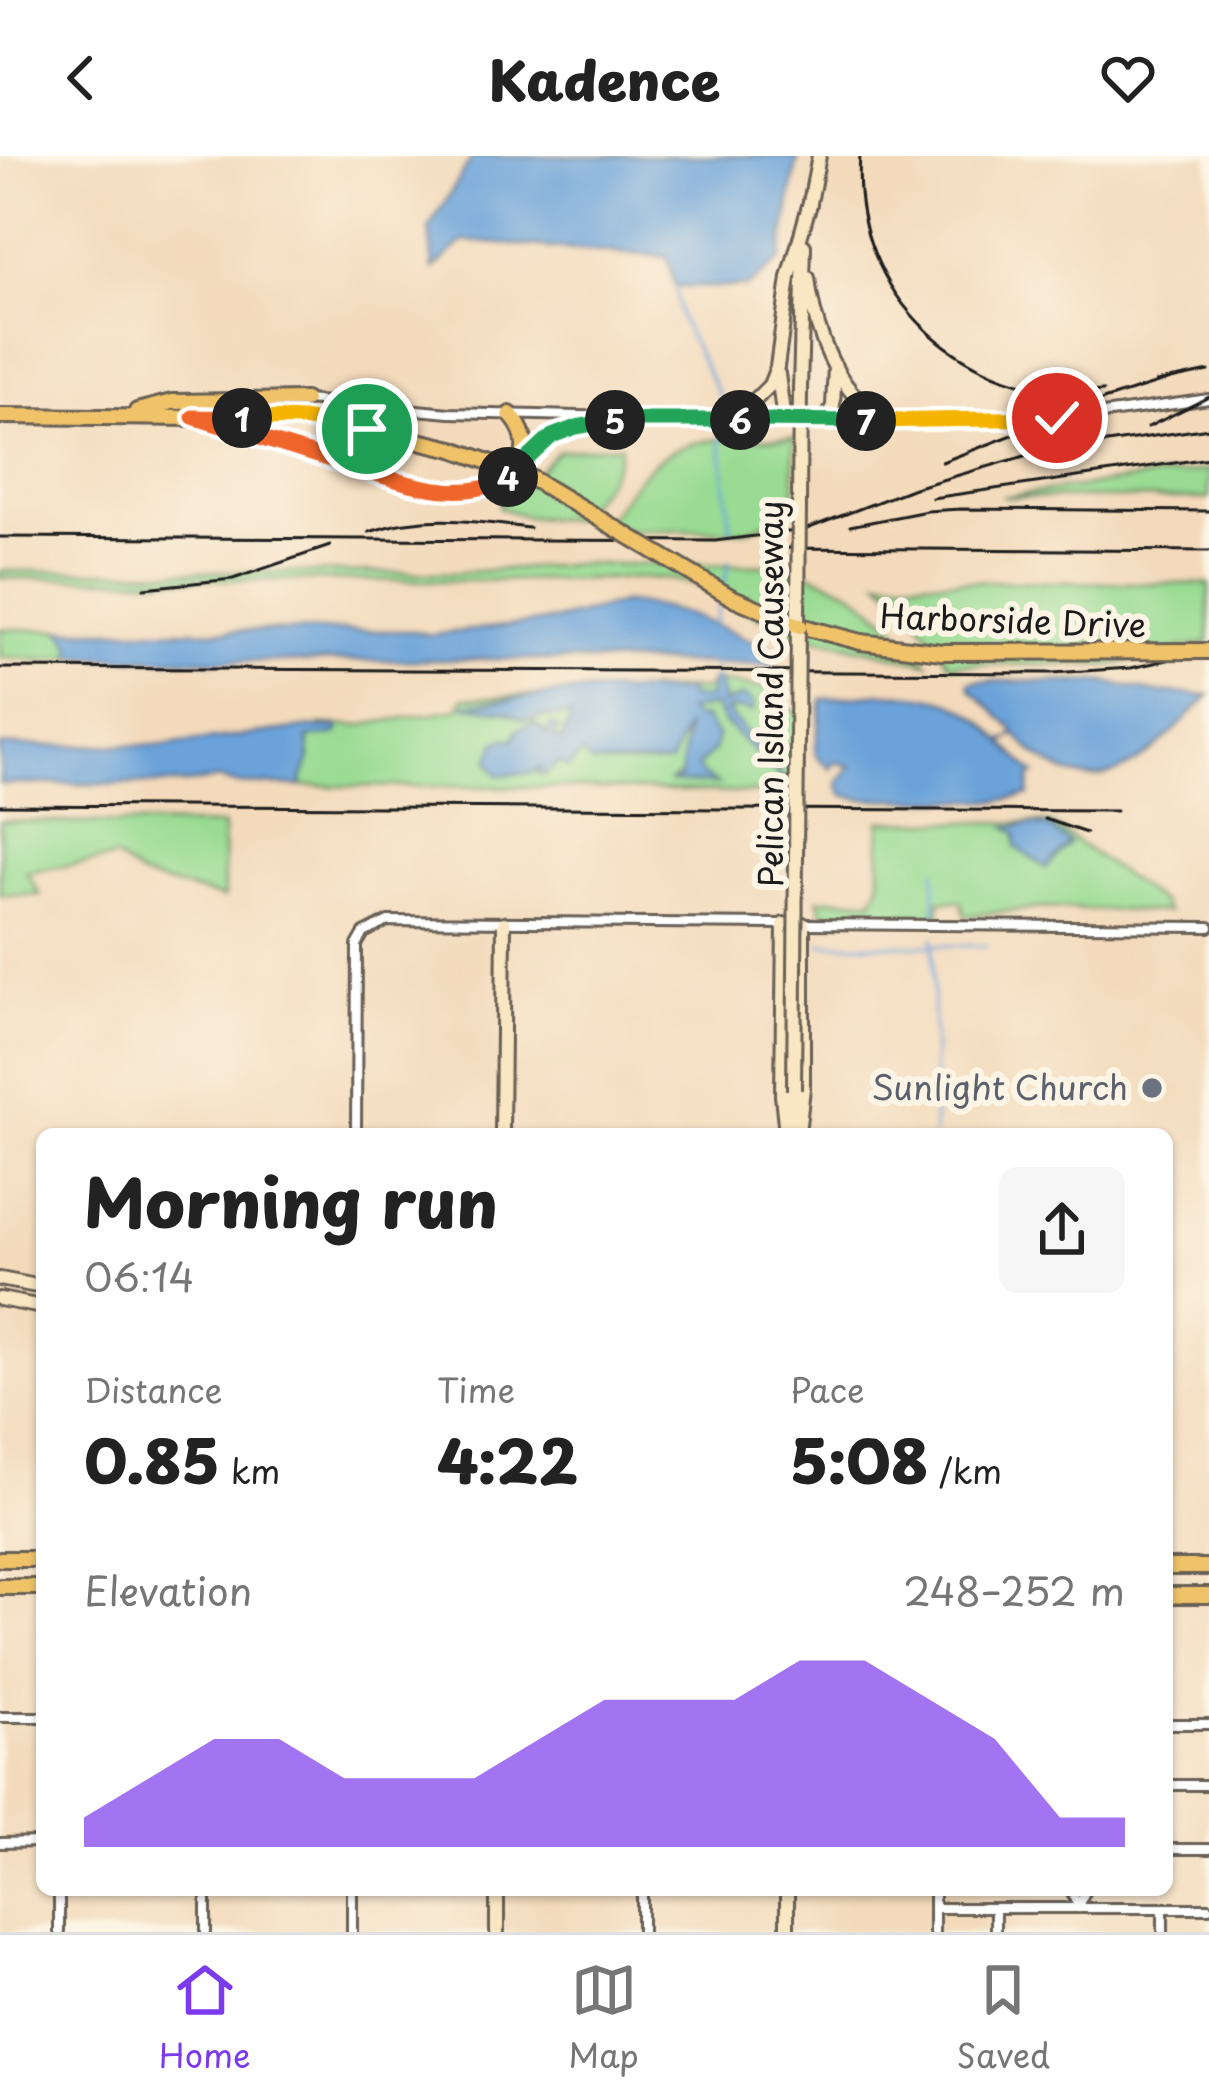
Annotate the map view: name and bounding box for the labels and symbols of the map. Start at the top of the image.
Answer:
pin [1006,367,1108,469]
pin [316,378,418,480]
pin: 1 [212,388,272,448]
pin: 5 [585,390,645,450]
pin: 6 [710,390,770,450]
pin: 7 [836,391,896,451]
pin: 4 [478,447,538,507]
street label: Pelican Island Causeway [744,501,794,887]
street label: Harborside Drive [879,589,1147,649]
place label: Sunlight Church [872,1061,1128,1111]
marker: Sunlight Church [1139,1075,1165,1101]

